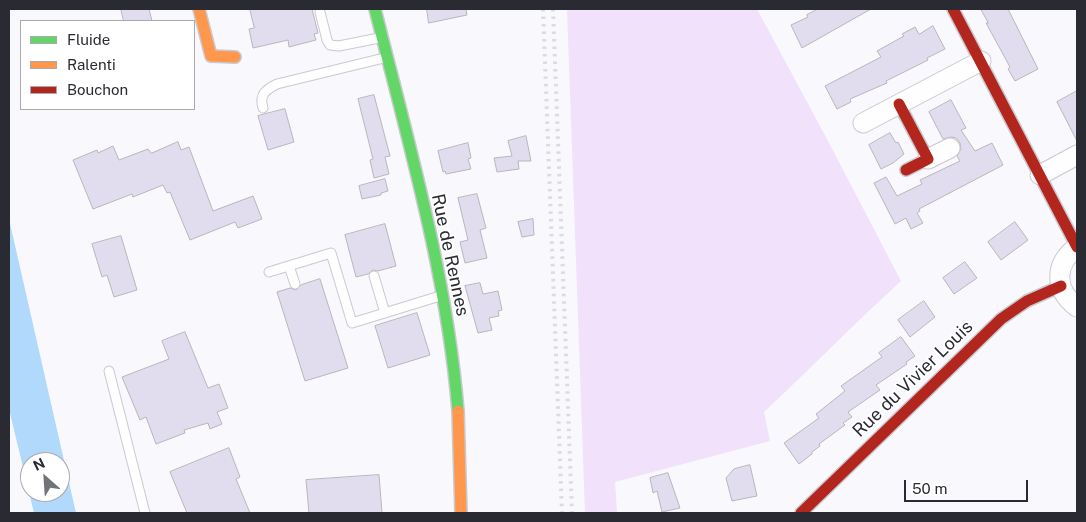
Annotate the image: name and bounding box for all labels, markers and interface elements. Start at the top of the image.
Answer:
legend [20,20,195,110]
text: Fluide [67,31,110,48]
text: Ralenti [67,56,116,73]
text: Bouchon [67,81,128,98]
street label: Rue de Rennes [426,192,474,318]
street label: Rue du Vivier Louis [848,316,978,442]
north arrow [20,452,70,502]
text: N [30,455,47,474]
scale bar [906,470,1030,502]
text: 50 m [912,480,947,497]

